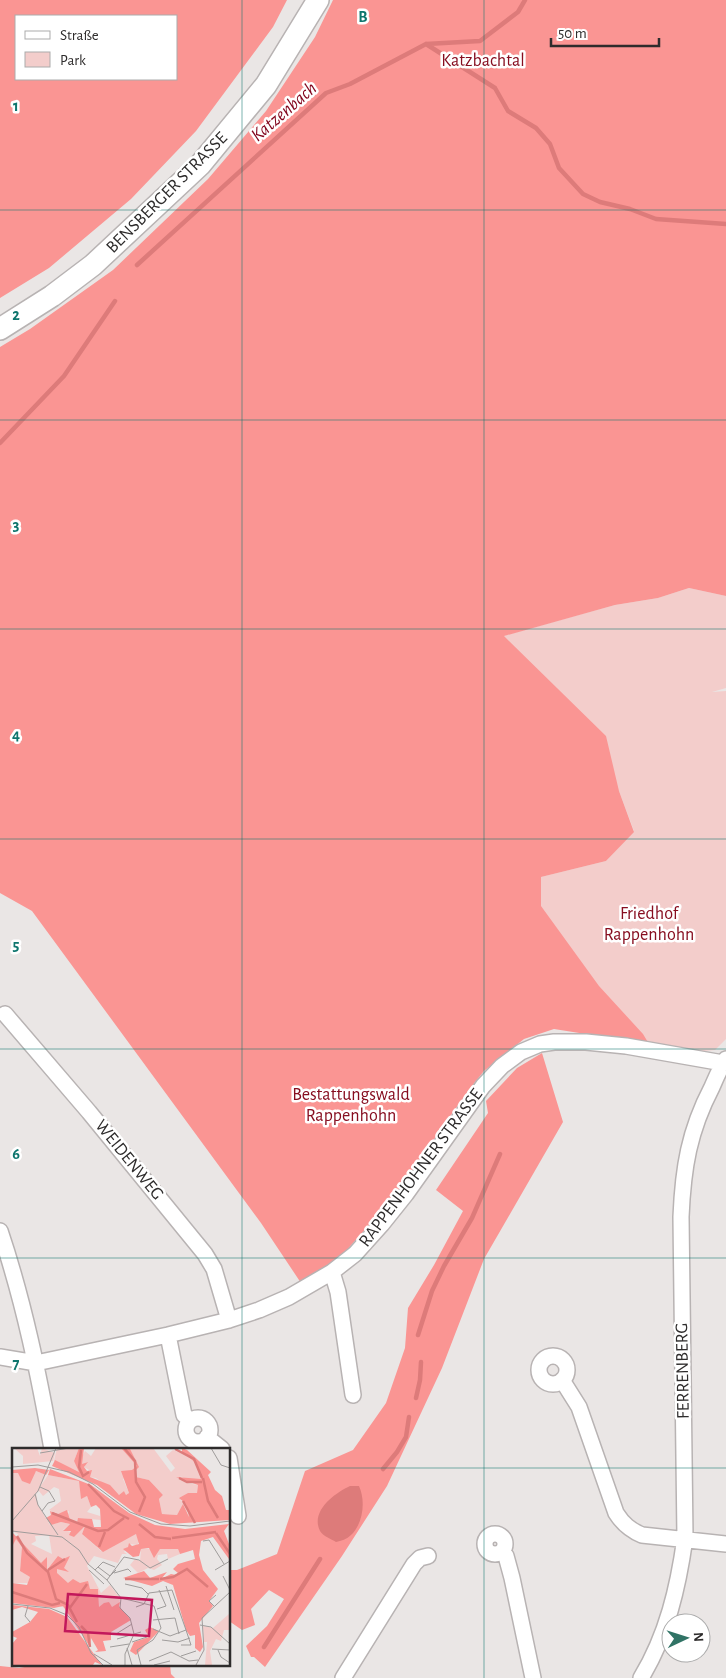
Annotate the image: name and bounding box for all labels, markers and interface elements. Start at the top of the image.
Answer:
text: B [358,9,368,25]
legend [15,15,178,80]
scale bar [551,15,658,47]
text: 50 m [558,26,587,41]
text: Straße [60,28,99,43]
park label: Katzbachtal [441,52,525,70]
text: Park [60,53,86,68]
water label: Katzenbach [248,79,320,145]
text: 1 [13,98,19,114]
street label: BENSBERGER STRASSE [103,129,231,257]
text: 2 [12,307,20,323]
text: 3 [13,517,20,533]
text: 4 [12,727,20,743]
park label: Friedhof Rappenhohn [604,905,694,944]
text: 5 [13,937,20,953]
street label: RAPPENHOHNER STRASSE [356,1085,486,1250]
park label: Bestattungswald Rappenhohn [292,1086,410,1125]
street label: WEIDENWEG [91,1117,167,1203]
text: 6 [12,1146,20,1162]
street label: FERRENBERG [673,1323,693,1419]
text: 7 [13,1356,20,1372]
inset map [12,1448,230,1666]
north arrow [661,1613,711,1663]
text: N [691,1632,705,1643]

